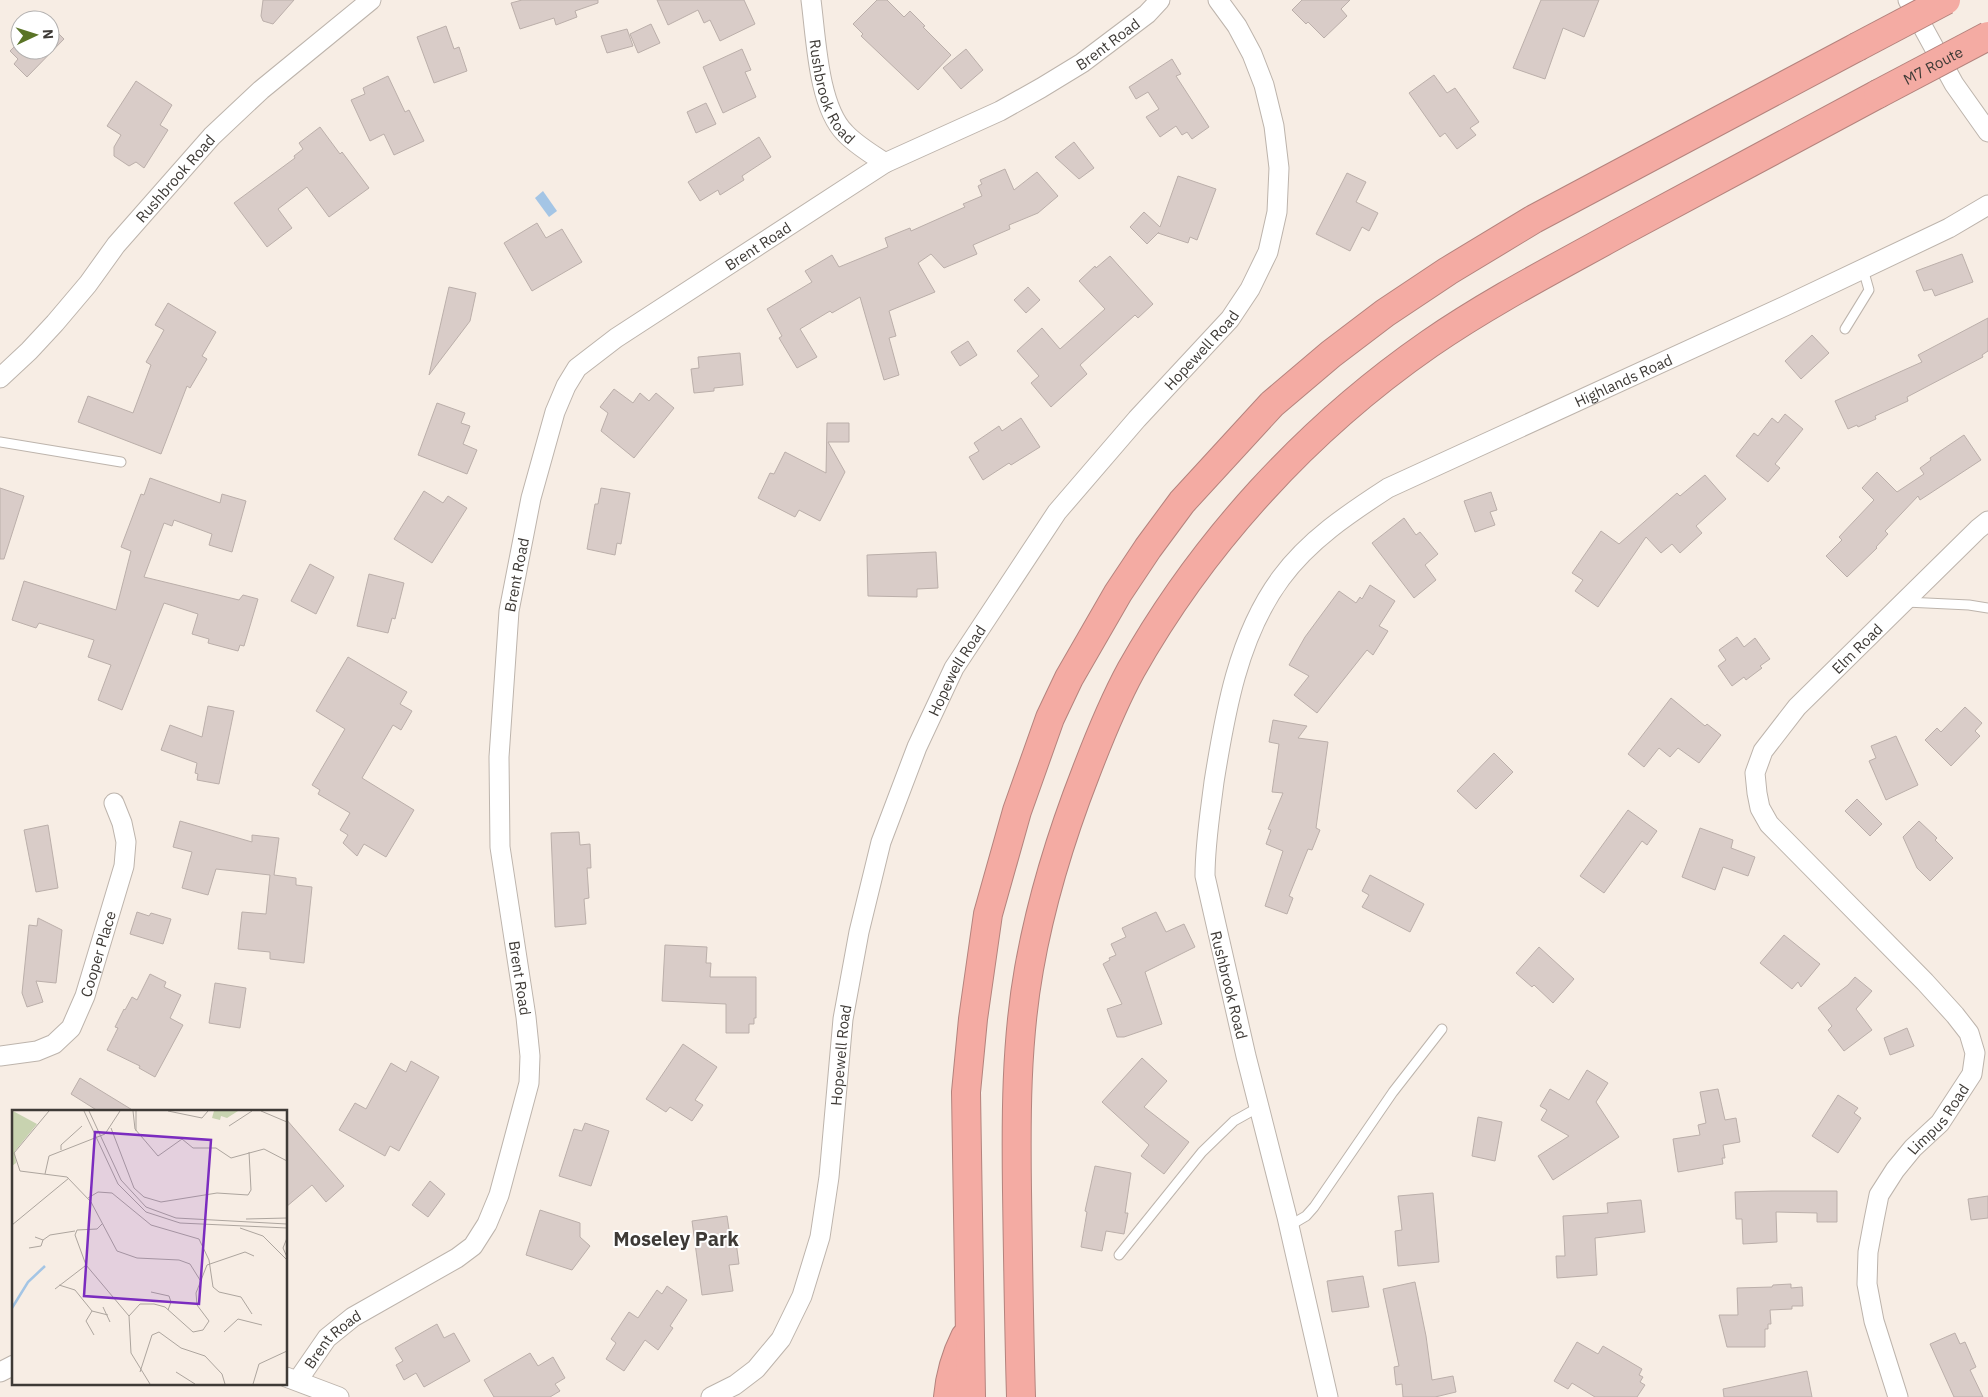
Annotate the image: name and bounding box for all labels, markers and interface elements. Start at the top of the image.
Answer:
north arrow [10,10,60,60]
street label: Brent Road [1072,14,1143,74]
text: N [39,28,57,40]
street label: Rushbrook Road [806,38,859,148]
street label: M7 Route [1900,42,1966,89]
street label: Rushbrook Road [131,130,219,226]
street label: Brent Road [721,217,794,274]
street label: Hopewell Road [1160,307,1243,394]
street label: Highlands Road [1571,350,1675,411]
street label: Brent Road [500,536,533,613]
street label: Elm Road [1827,619,1886,677]
street label: Hopewell Road [923,621,989,719]
street label: Cooper Place [76,908,120,999]
street label: Rushbrook Road [1206,929,1252,1041]
street label: Brent Road [505,939,535,1017]
street label: Hopewell Road [826,1003,855,1106]
street label: Limpus Road [1902,1080,1973,1158]
inset map [12,1110,288,1384]
district label: Moseley Park [613,1225,739,1252]
street label: Brent Road [299,1305,364,1372]

